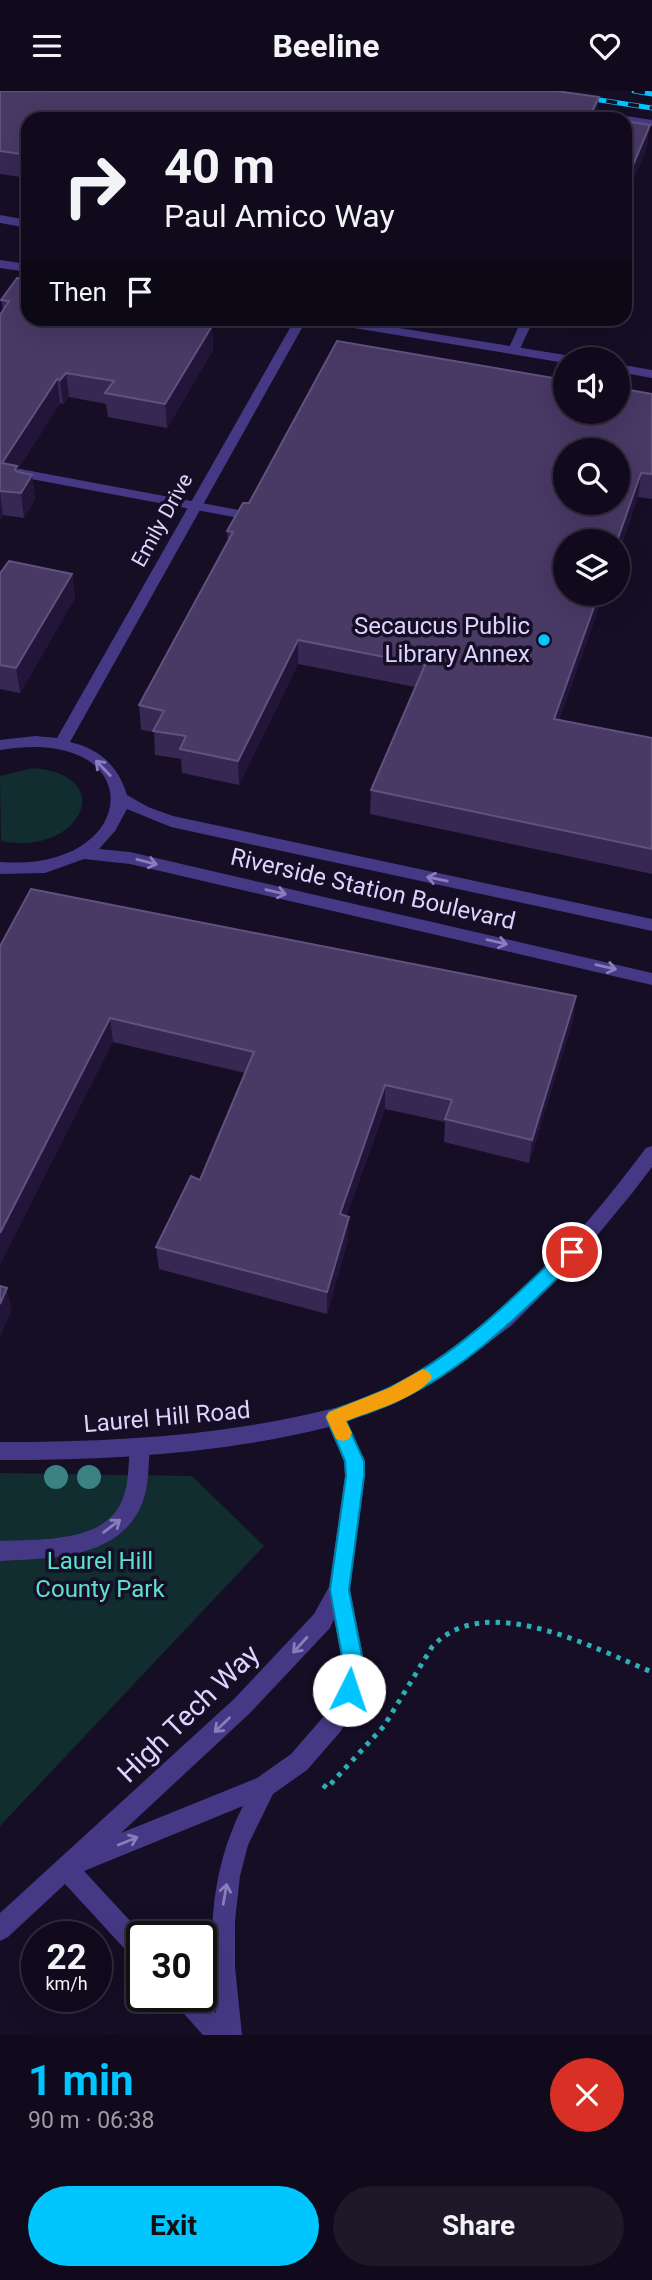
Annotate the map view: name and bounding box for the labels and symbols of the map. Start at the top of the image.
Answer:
street label: Emily Drive [127,469,197,571]
place label: Secaucus Public Library Annex [354,612,530,668]
marker: Secaucus Public Library Annex [536,632,552,648]
one-way arrow [95,759,111,777]
street label: Riverside Station Boulevard [228,843,518,935]
one-way arrow [135,856,157,869]
one-way arrow [426,872,448,885]
one-way arrow [264,886,286,899]
one-way arrow [485,936,508,950]
one-way arrow [594,961,617,975]
pin [542,1222,602,1282]
street label: Laurel Hill Road [82,1396,252,1438]
one-way arrow [102,1519,121,1534]
park label: Laurel Hill County Park [35,1547,165,1603]
one-way arrow [292,1636,309,1653]
street label: High Tech Way [111,1638,266,1789]
position arrow [312,1653,386,1727]
one-way arrow [214,1717,231,1734]
one-way arrow [116,1834,138,1847]
one-way arrow [219,1883,233,1906]
speed limit sign: 30 [126,1921,217,2012]

